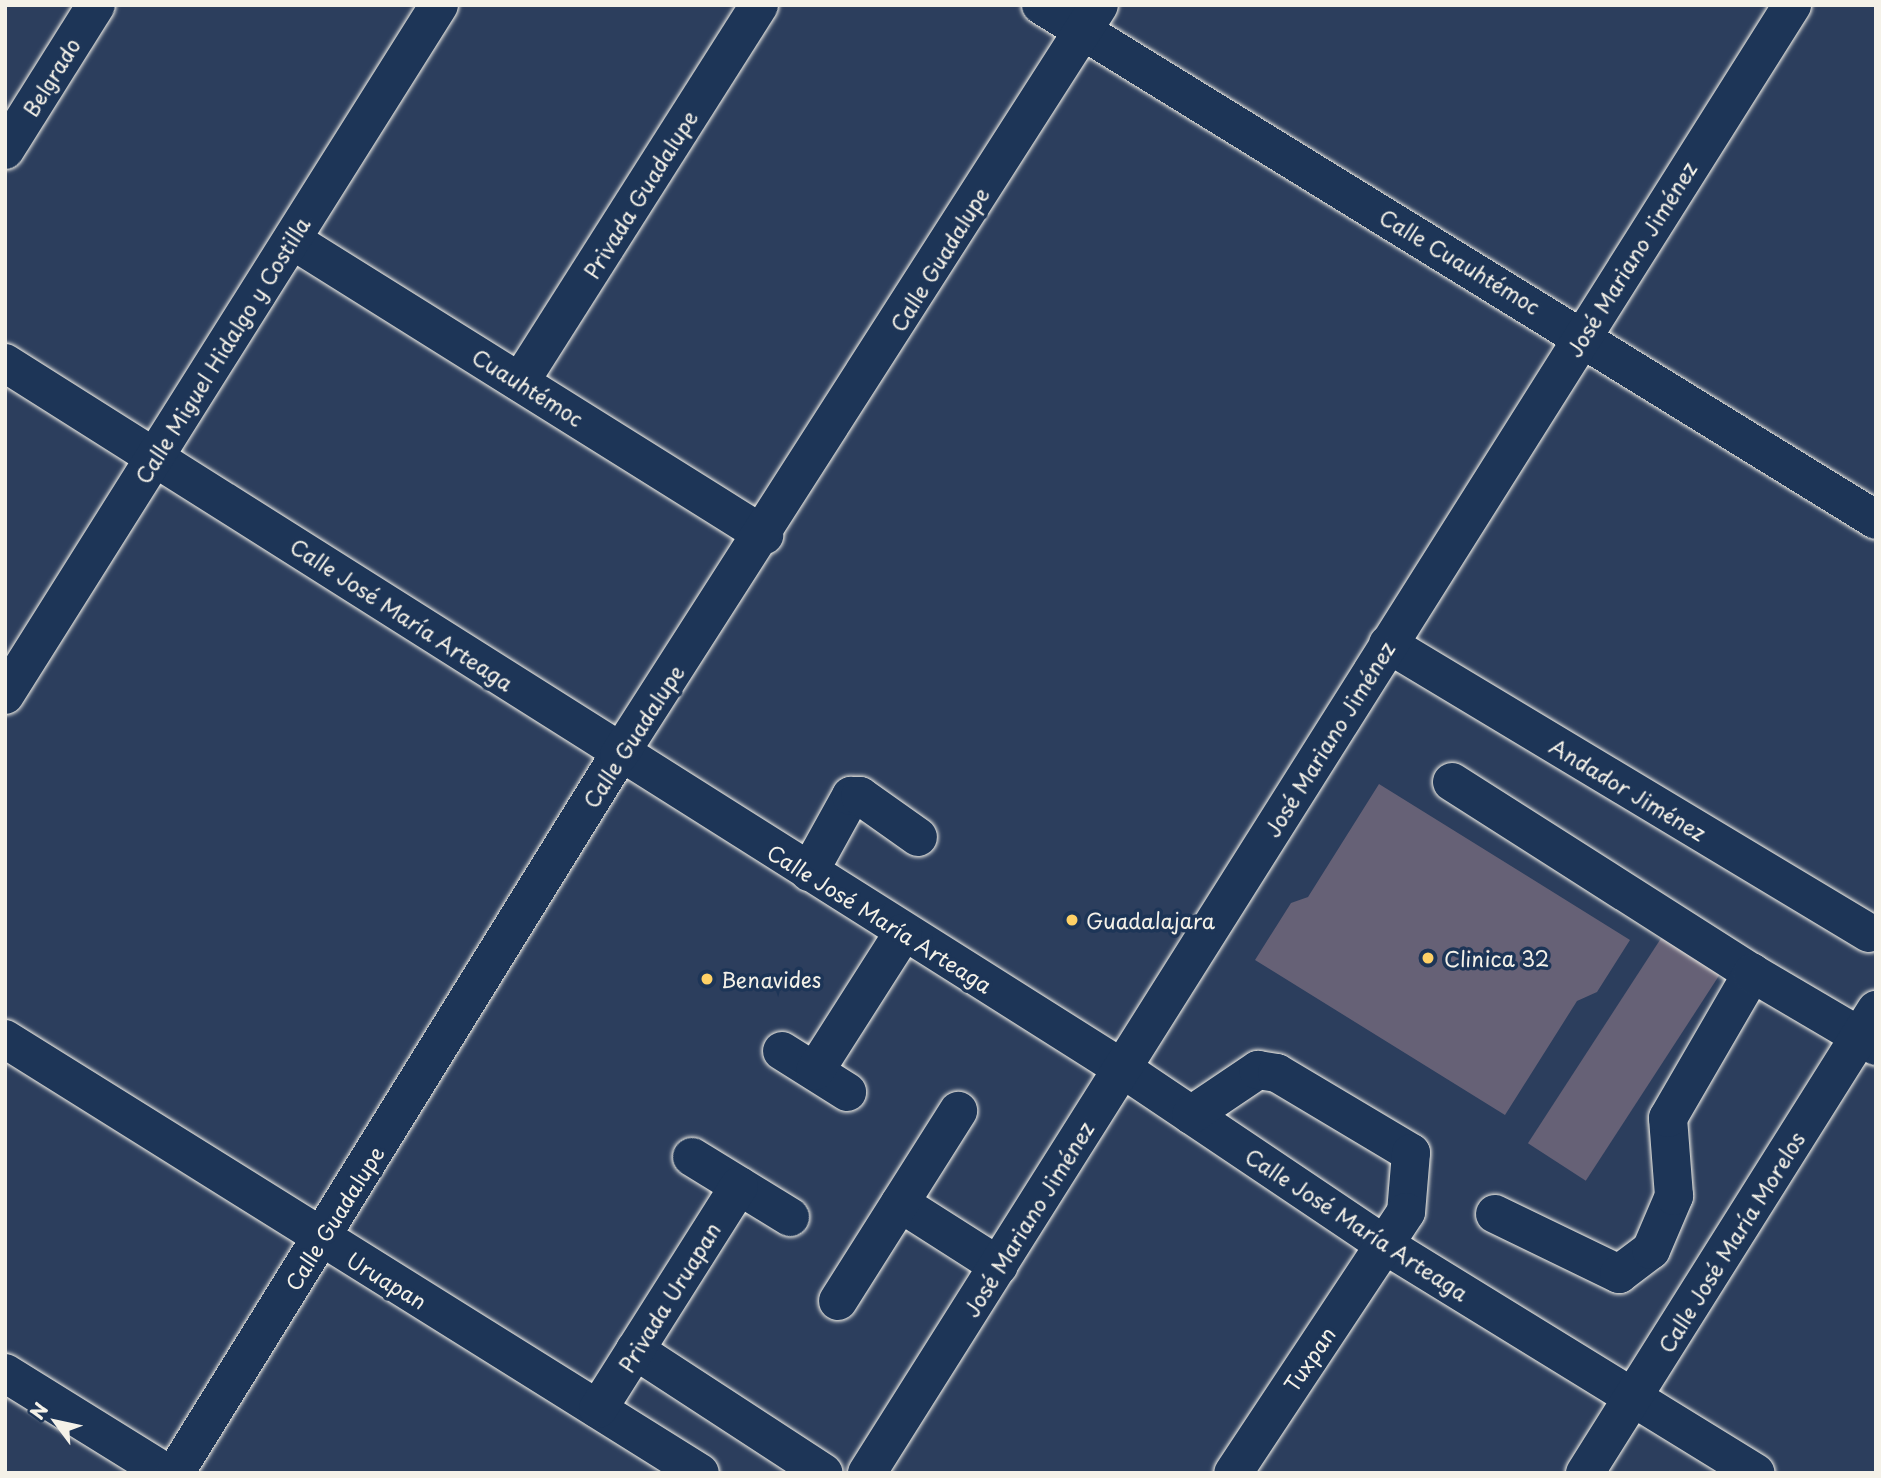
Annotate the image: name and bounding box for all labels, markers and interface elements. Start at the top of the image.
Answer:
street label: Belgrado [17,33,85,121]
street label: Privada Guadalupe [578,105,702,283]
street label: José Mariano Jiménez [1561,157,1701,361]
street label: Calle Guadalupe [884,181,994,337]
street label: Calle Cuauhtémoc [1375,203,1545,319]
street label: Calle Miguel Hidalgo y Costilla [129,211,315,489]
street label: Cuauhtémoc [468,343,588,431]
street label: Calle José María Arteaga [285,532,519,696]
street label: José Mariano Jiménez [1259,637,1399,841]
street label: Calle Guadalupe [577,659,689,813]
street label: Andador Jiménez [1545,732,1711,846]
street label: Calle José María Arteaga [762,838,998,998]
place label: Guadalajara [1086,907,1215,933]
marker: Guadalajara [1064,912,1080,928]
place label: Clinica 32 [1444,945,1550,971]
marker: Clinica 32 [1418,948,1438,968]
place label: Benavides [721,966,821,992]
marker: Benavides [699,971,715,987]
street label: José Mariano Jiménez [958,1117,1098,1321]
street label: Calle José María Morelos [1652,1126,1810,1358]
street label: Calle Guadalupe [279,1140,389,1296]
street label: Calle José María Arteaga [1240,1142,1474,1306]
street label: Privada Uruapan [613,1217,725,1377]
street label: Uruapan [343,1246,431,1314]
street label: Tuxpan [1278,1322,1340,1396]
north arrow [21,1387,91,1457]
text: N [23,1397,54,1425]

